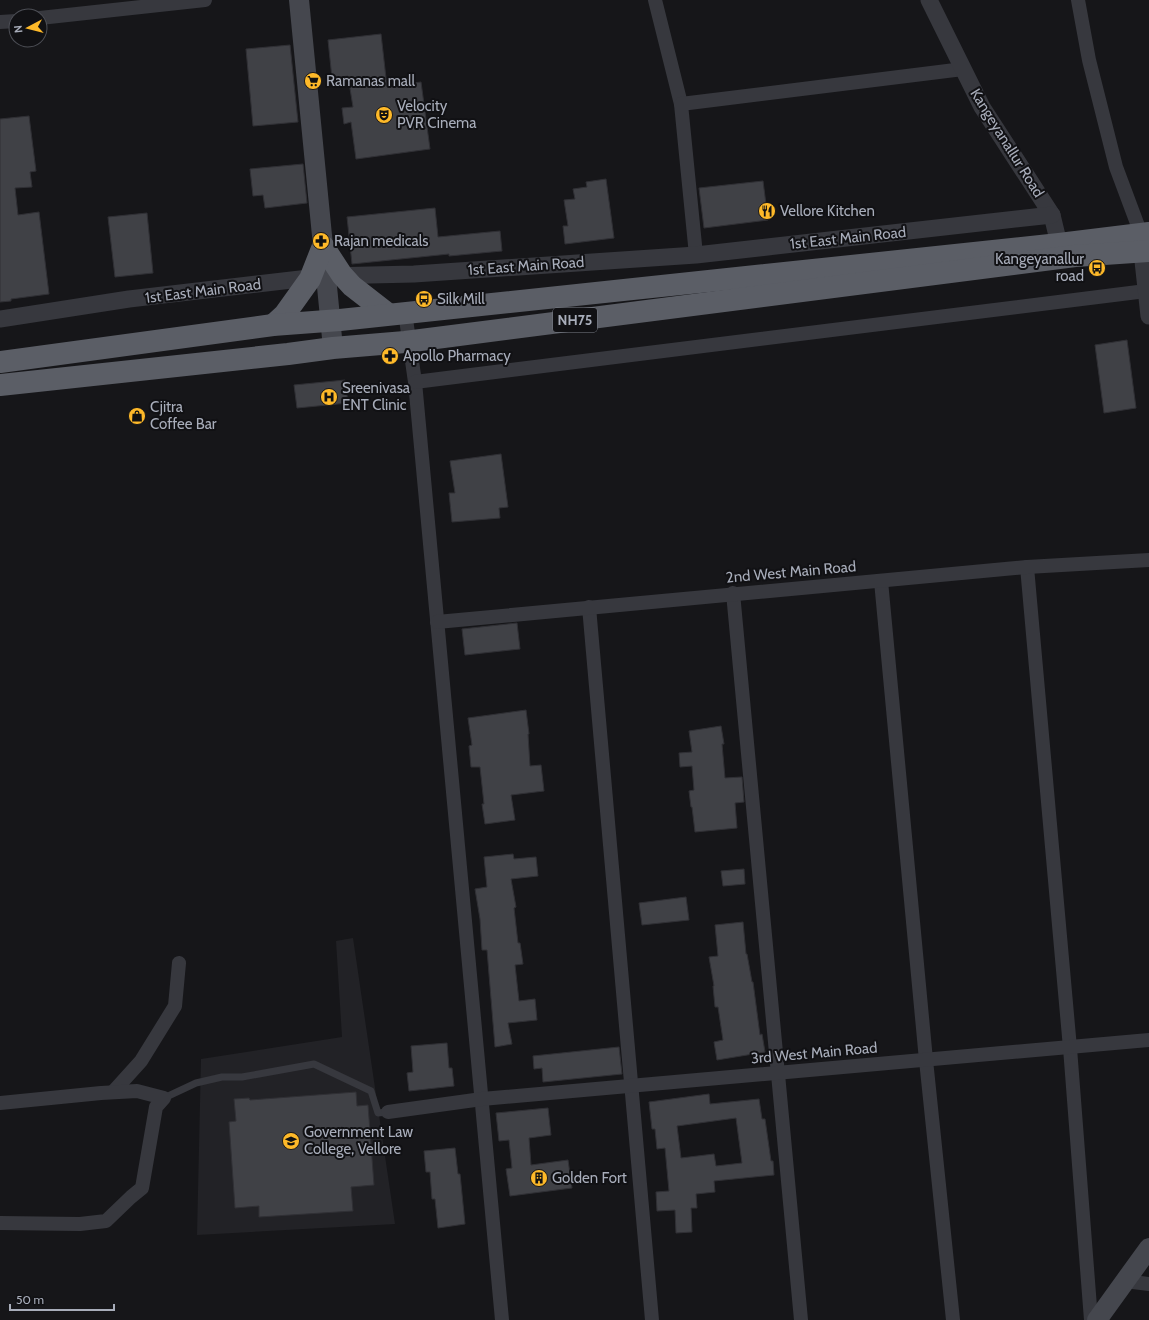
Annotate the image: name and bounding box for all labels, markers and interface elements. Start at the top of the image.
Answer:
north arrow [8,8,48,48]
text: N [11,25,25,34]
supermarket icon: Ramanas mall [303,71,323,91]
place label: Ramanas mall [326,72,416,90]
street label: Kangeyanallur Road [966,85,1048,201]
place label: Velocity PVR Cinema [397,97,477,132]
theatre icon: Velocity PVR Cinema [374,105,394,125]
restaurant icon: Vellore Kitchen [757,201,777,221]
place label: Vellore Kitchen [780,202,875,220]
street label: 1st East Main Road [789,223,907,253]
pharmacy icon: Rajan medicals [311,231,331,251]
place label: Rajan medicals [334,232,428,250]
place label: Kangeyanallur road [995,250,1084,285]
street label: 1st East Main Road [467,253,585,279]
bus stop icon: Kangeyanallur road [1087,258,1107,278]
street label: 1st East Main Road [144,275,262,307]
bus stop icon: Silk Mill [414,289,434,309]
place label: Silk Mill [437,290,485,308]
road number: NH75 [553,308,597,332]
pharmacy icon: Apollo Pharmacy [380,346,400,366]
place label: Apollo Pharmacy [403,347,511,365]
place label: Sreenivasa ENT Clinic [342,379,411,414]
hospital icon: Sreenivasa ENT Clinic [319,387,339,407]
place label: Cjitra Coffee Bar [150,398,217,433]
shop icon: Cjitra Coffee Bar [127,406,147,426]
street label: 2nd West Main Road [725,557,857,587]
street label: 3rd West Main Road [750,1038,878,1068]
place label: Government Law College, Vellore [304,1123,413,1158]
school or university icon: Government Law College, Vellore [281,1131,301,1151]
building icon: Golden Fort [529,1168,549,1188]
place label: Golden Fort [552,1169,627,1187]
scale bar [10,1286,114,1312]
text: 50 m [16,1292,44,1307]

